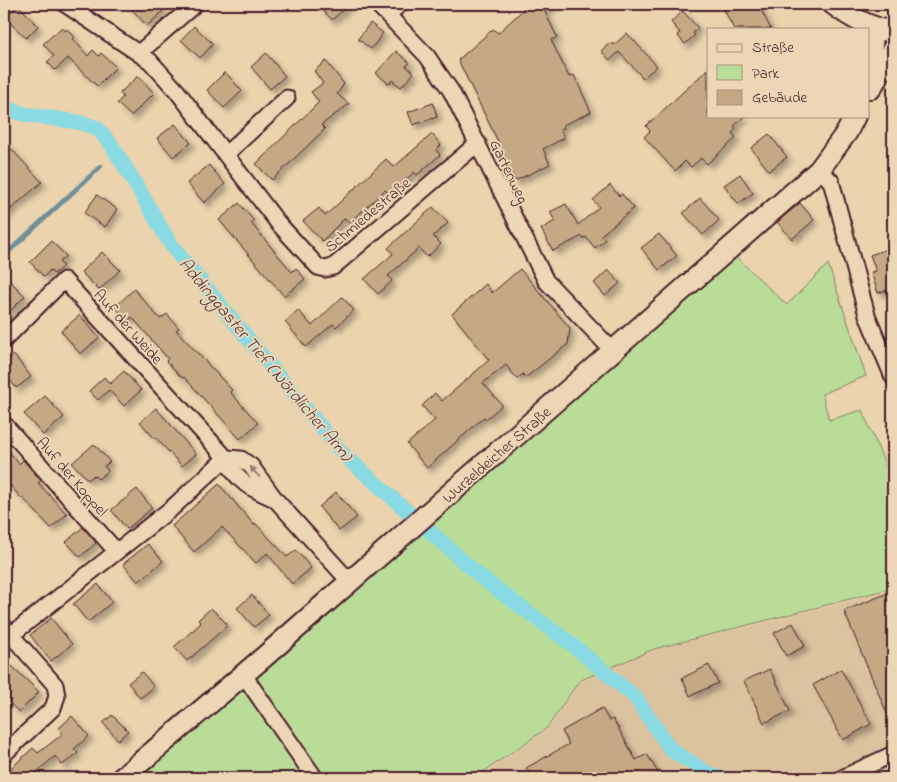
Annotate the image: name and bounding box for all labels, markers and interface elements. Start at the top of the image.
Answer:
legend [707,28,870,118]
text: Straße [752,37,794,59]
text: Park [752,63,780,85]
text: Gebäude [752,87,808,109]
street label: Gartenweg [482,136,534,208]
street label: Schmiedestraße [320,172,417,259]
water label: Addinggaster Tief (Nördlicher Arm) [171,253,359,469]
street label: Auf der Weide [87,284,168,371]
street label: Wurzeldeicher Straße [437,401,558,510]
street label: Auf der Koppel [30,432,113,523]
one-way arrow [250,466,261,478]

